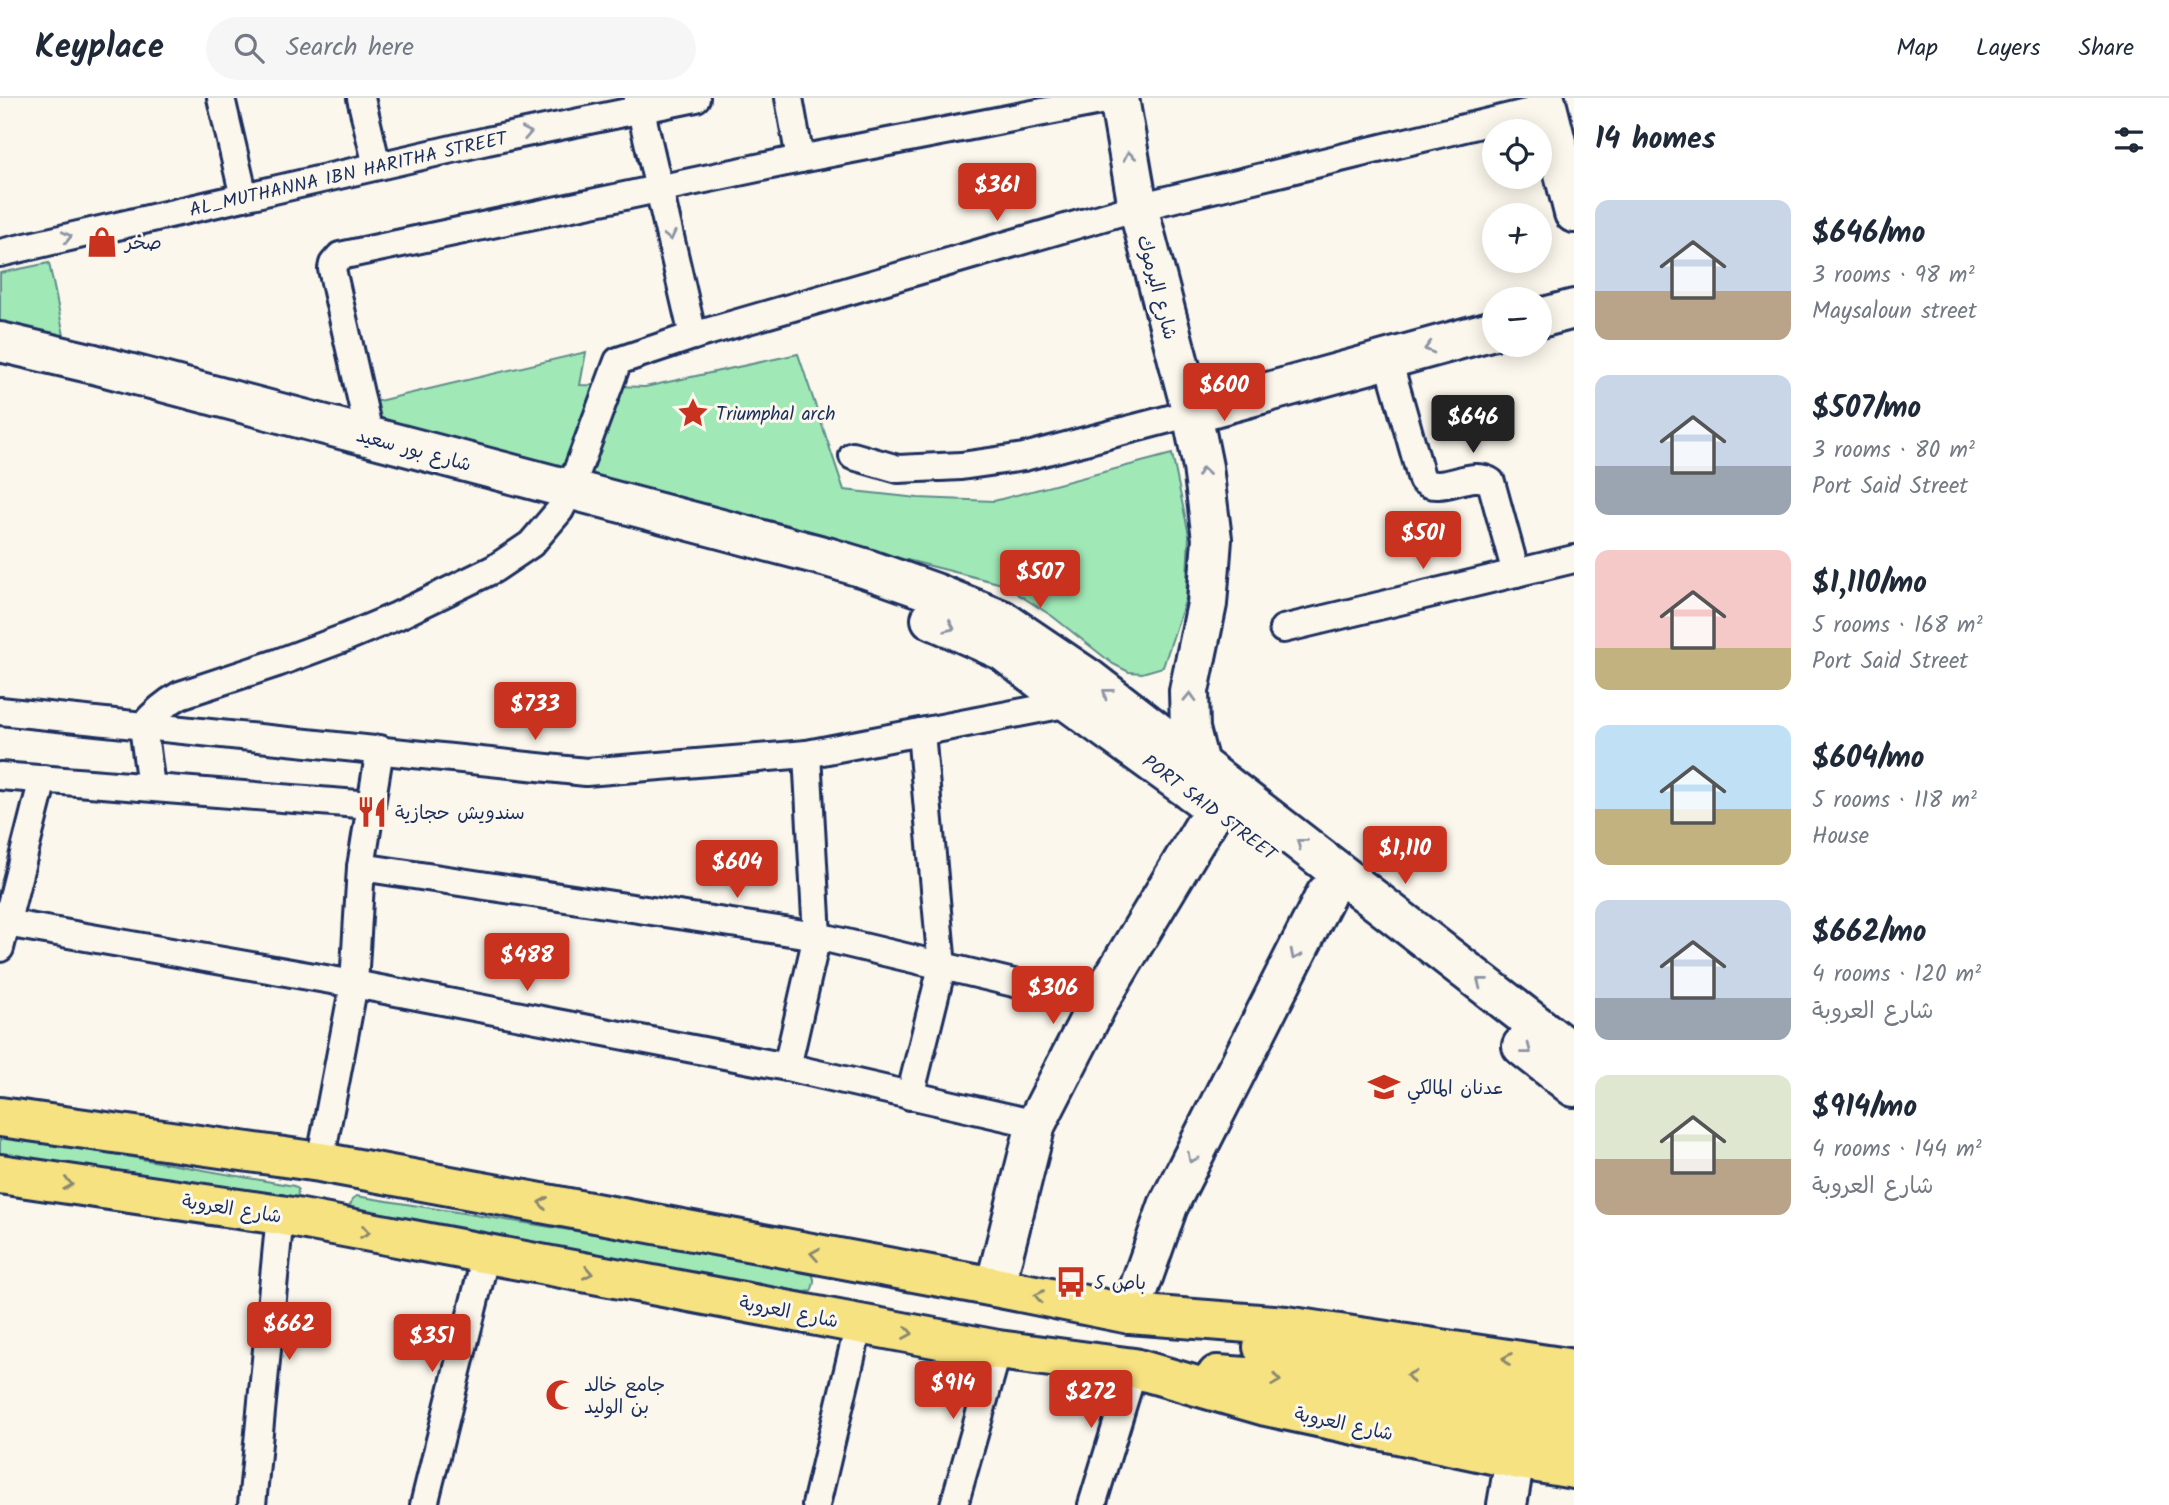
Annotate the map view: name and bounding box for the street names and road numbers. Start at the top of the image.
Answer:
street label: AL_MUTHANNA IBN HARITHA STREET [187,124,512,226]
street label: شارع اليرموك [1128,232,1184,343]
street label: شارع بور سعيد [353,421,474,481]
street label: PORT SAID STREET [1135,748,1284,870]
street label: شارع العروبة [180,1187,284,1233]
street label: شارع العروبة [736,1289,841,1337]
street label: شارع العروبة [1291,1400,1396,1450]

